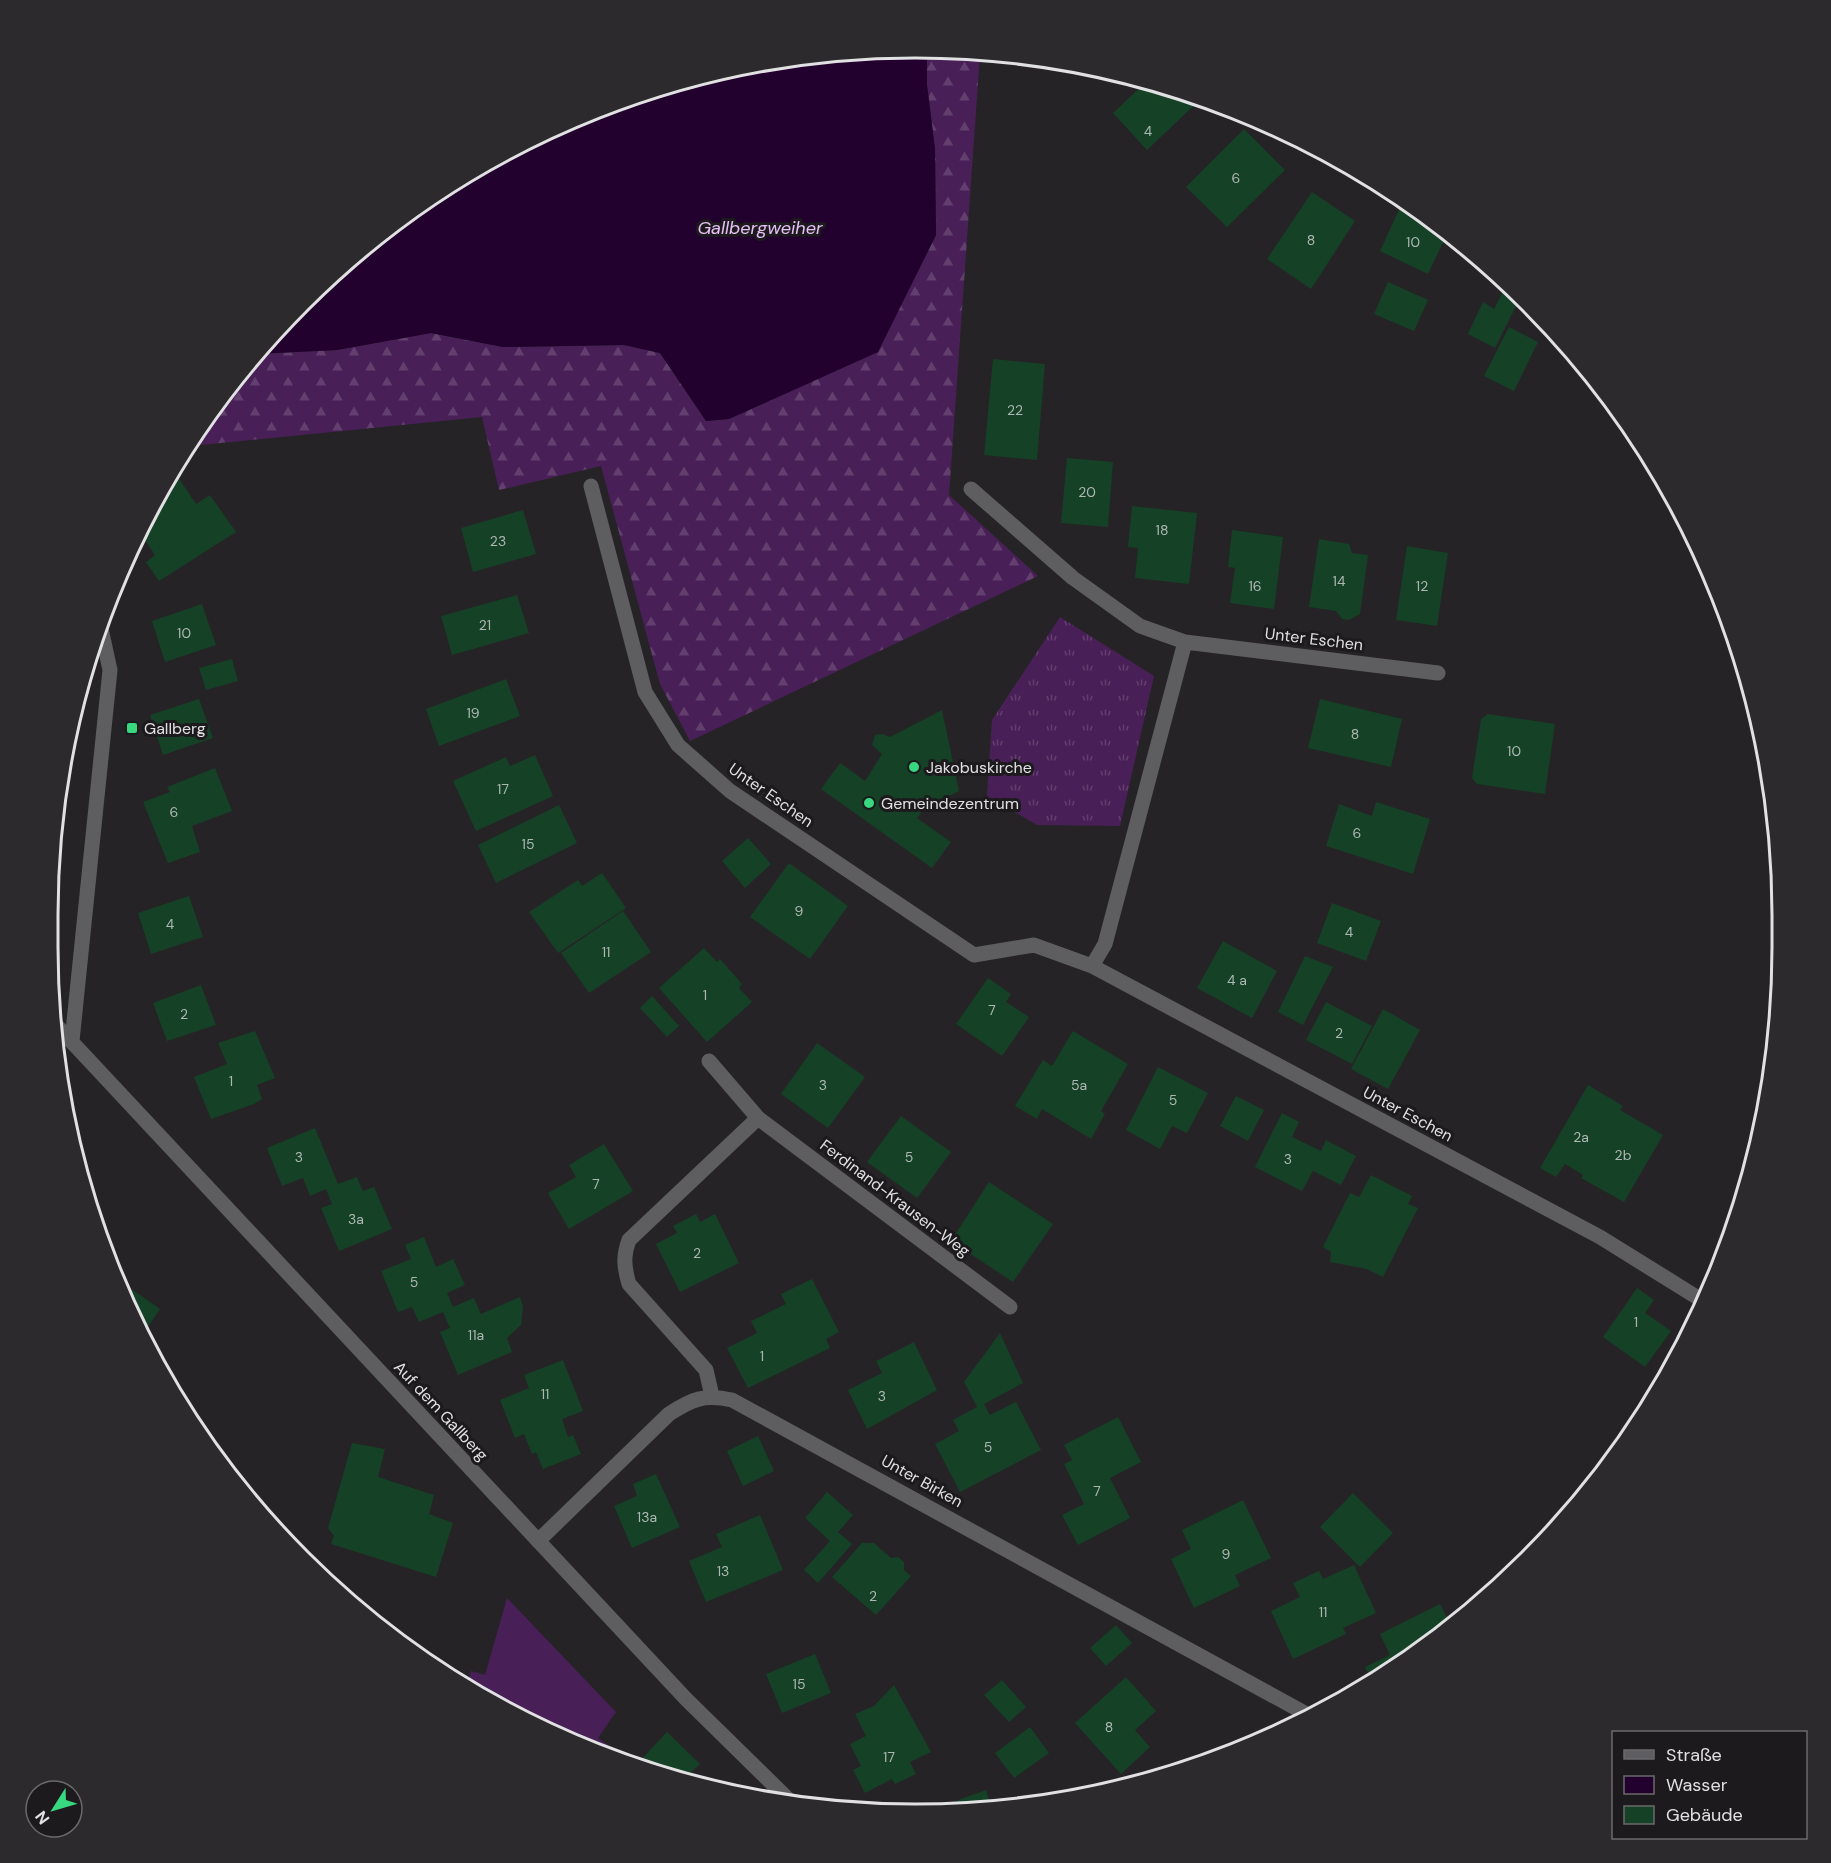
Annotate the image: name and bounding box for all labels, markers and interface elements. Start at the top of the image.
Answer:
house number: 4 [1144,122,1153,140]
house number: 6 [1232,169,1240,187]
water label: Gallbergweiher [697,216,824,240]
house number: 8 [1307,231,1315,249]
house number: 10 [1406,233,1420,251]
house number: 22 [1007,401,1023,419]
house number: 20 [1078,483,1096,501]
house number: 18 [1156,521,1168,539]
house number: 23 [490,532,506,550]
house number: 14 [1333,572,1346,590]
house number: 16 [1248,577,1262,595]
house number: 12 [1416,577,1428,595]
house number: 21 [479,616,491,634]
street label: Unter Eschen [1264,623,1364,655]
house number: 10 [177,624,191,642]
house number: 19 [466,704,480,722]
place label: Gallberg [144,718,206,739]
marker: Gallberg [125,721,139,735]
house number: 8 [1351,725,1359,743]
house number: 10 [1507,742,1521,760]
place label: Jakobuskirche [926,757,1032,778]
street label: Unter Eschen [725,758,817,832]
marker: Jakobuskirche [907,760,921,774]
house number: 17 [497,780,509,798]
place label: Gemeindezentrum [881,793,1019,814]
marker: Gemeindezentrum [862,796,876,810]
house number: 6 [170,803,178,821]
house number: 6 [1353,824,1361,842]
house number: 15 [522,835,534,853]
house number: 9 [795,902,804,920]
house number: 4 [166,915,175,933]
house number: 4 [1345,923,1354,941]
house number: 11 [602,943,610,961]
house number: 4 a [1227,971,1247,989]
house number: 1 [703,986,707,1004]
house number: 7 [988,1001,996,1019]
house number: 2 [180,1005,188,1023]
house number: 2 [1335,1024,1343,1042]
house number: 1 [229,1072,233,1090]
house number: 3 [819,1076,827,1094]
house number: 5a [1071,1076,1087,1094]
street label: Unter Eschen [1360,1082,1456,1146]
house number: 5 [1169,1091,1177,1109]
house number: 2a [1573,1128,1589,1146]
street label: Ferdinand-Krausen-Weg [816,1135,974,1261]
house number: 2b [1615,1146,1632,1164]
house number: 3 [295,1148,303,1166]
house number: 5 [905,1148,913,1166]
house number: 3 [1284,1150,1292,1168]
house number: 7 [592,1175,600,1193]
house number: 3a [348,1210,364,1228]
house number: 2 [693,1244,701,1262]
house number: 5 [410,1273,418,1291]
house number: 1 [1634,1313,1638,1331]
house number: 11a [468,1326,484,1344]
house number: 1 [760,1347,764,1365]
street label: Auf dem Gallberg [389,1357,493,1465]
house number: 11 [541,1385,549,1403]
house number: 3 [878,1387,886,1405]
house number: 5 [984,1438,992,1456]
street label: Unter Birken [877,1450,967,1512]
house number: 7 [1093,1482,1101,1500]
house number: 13a [637,1508,657,1526]
house number: 9 [1222,1545,1231,1563]
house number: 13 [717,1562,729,1580]
house number: 2 [869,1587,877,1605]
house number: 11 [1319,1603,1327,1621]
house number: 15 [793,1675,805,1693]
house number: 8 [1105,1718,1113,1736]
legend [1612,1731,1807,1839]
text: Straße [1666,1743,1722,1767]
house number: 17 [883,1748,895,1766]
text: Wasser [1666,1773,1728,1797]
north arrow [24,1779,84,1839]
text: Gebäude [1666,1803,1743,1827]
text: N [31,1807,54,1829]

